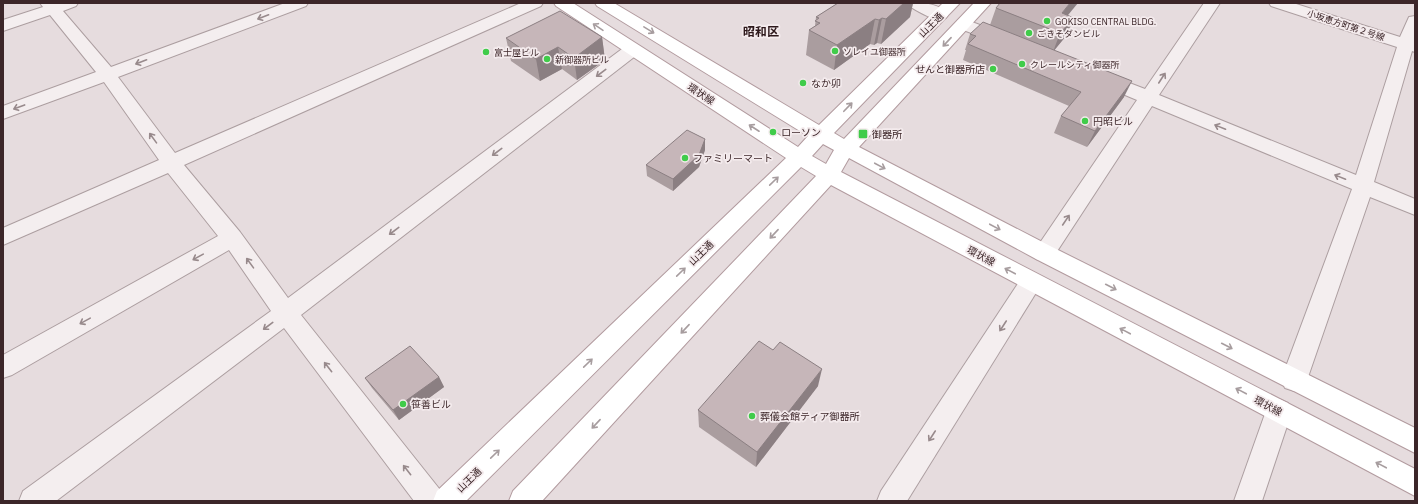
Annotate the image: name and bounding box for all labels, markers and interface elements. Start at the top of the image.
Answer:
street label: 小坂恵方町第２号線 [1306,7,1387,43]
street label: 山王通 [916,10,946,40]
one-way arrow [258,13,270,21]
marker: GOKISO CENTRAL BLDG. [1042,16,1052,26]
place label: GOKISO CENTRAL BLDG. [1055,16,1156,27]
one-way arrow [593,23,604,31]
district label: 昭和区 [743,24,779,39]
one-way arrow [643,27,655,35]
marker: ごきそダンビル [1024,28,1034,38]
place label: ごきそダンビル [1037,28,1100,39]
one-way arrow [943,36,952,46]
marker: ソレイユ御器所 [830,46,840,56]
place label: ソレイユ御器所 [843,46,906,57]
marker: 富士屋ビル [481,47,491,57]
place label: 富士屋ビル [494,47,539,58]
marker: 新御器所ビル [542,54,552,64]
place label: 新御器所ビル [555,54,609,65]
one-way arrow [136,59,148,67]
marker: クレールシティ御器所 [1017,59,1027,69]
place label: クレールシティ御器所 [1030,59,1119,70]
place label: せんと御器所店 [915,63,985,76]
marker: せんと御器所店 [988,64,998,74]
one-way arrow [595,69,606,78]
one-way arrow [1159,72,1167,84]
place label: なか卯 [811,77,841,90]
marker: なか卯 [798,78,808,88]
street label: 環状線 [685,80,717,108]
one-way arrow [843,102,853,112]
one-way arrow [14,104,26,112]
place label: 円昭ビル [1093,115,1133,128]
marker: 円昭ビル [1080,116,1090,126]
one-way arrow [1214,123,1226,131]
one-way arrow [748,124,760,132]
place label: ローソン [781,126,821,139]
marker: ローソン [768,127,778,137]
marker: 御器所 [857,128,869,140]
place label: 御器所 [872,128,902,141]
one-way arrow [149,133,157,144]
one-way arrow [492,148,503,156]
place label: ファミリーマート [693,152,773,165]
marker: ファミリーマート [680,153,690,163]
one-way arrow [874,163,886,171]
one-way arrow [1334,172,1346,180]
one-way arrow [769,176,779,186]
one-way arrow [1062,215,1070,226]
one-way arrow [989,224,1001,231]
one-way arrow [388,227,399,235]
one-way arrow [769,229,778,239]
street label: 山王通 [686,238,716,268]
street label: 環状線 [965,243,997,269]
one-way arrow [192,254,204,261]
one-way arrow [246,258,254,269]
one-way arrow [676,267,686,277]
one-way arrow [1005,267,1017,274]
one-way arrow [1105,284,1117,291]
one-way arrow [79,317,91,325]
one-way arrow [998,321,1007,332]
one-way arrow [263,322,274,331]
one-way arrow [680,324,689,334]
one-way arrow [1120,327,1132,334]
one-way arrow [1220,343,1232,350]
one-way arrow [583,358,593,368]
one-way arrow [324,362,332,373]
one-way arrow [1235,387,1247,395]
street label: 環状線 [1252,393,1284,419]
place label: 笹善ビル [411,398,451,411]
marker: 笹善ビル [398,399,408,409]
place label: 葬儀会館ティア御器所 [760,410,859,423]
marker: 葬儀会館ティア御器所 [747,411,757,421]
one-way arrow [591,418,600,429]
one-way arrow [928,430,936,442]
one-way arrow [490,449,500,459]
one-way arrow [1375,461,1387,468]
one-way arrow [403,465,412,476]
street label: 山王通 [454,465,484,495]

